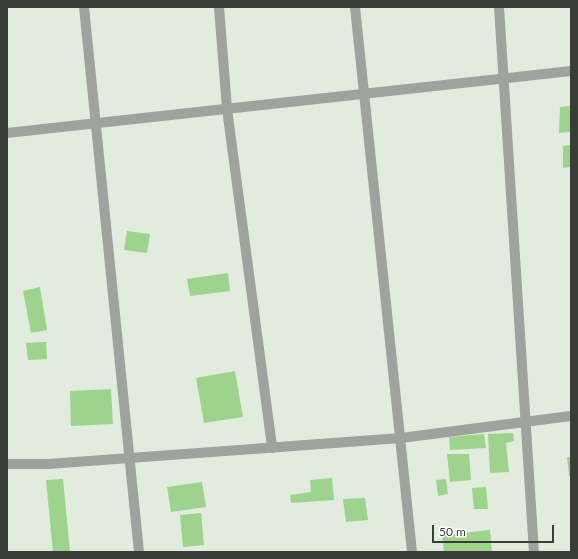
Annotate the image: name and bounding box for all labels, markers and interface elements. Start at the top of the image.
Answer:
scale bar [434,517,556,543]
text: 50 m [439,524,466,539]

